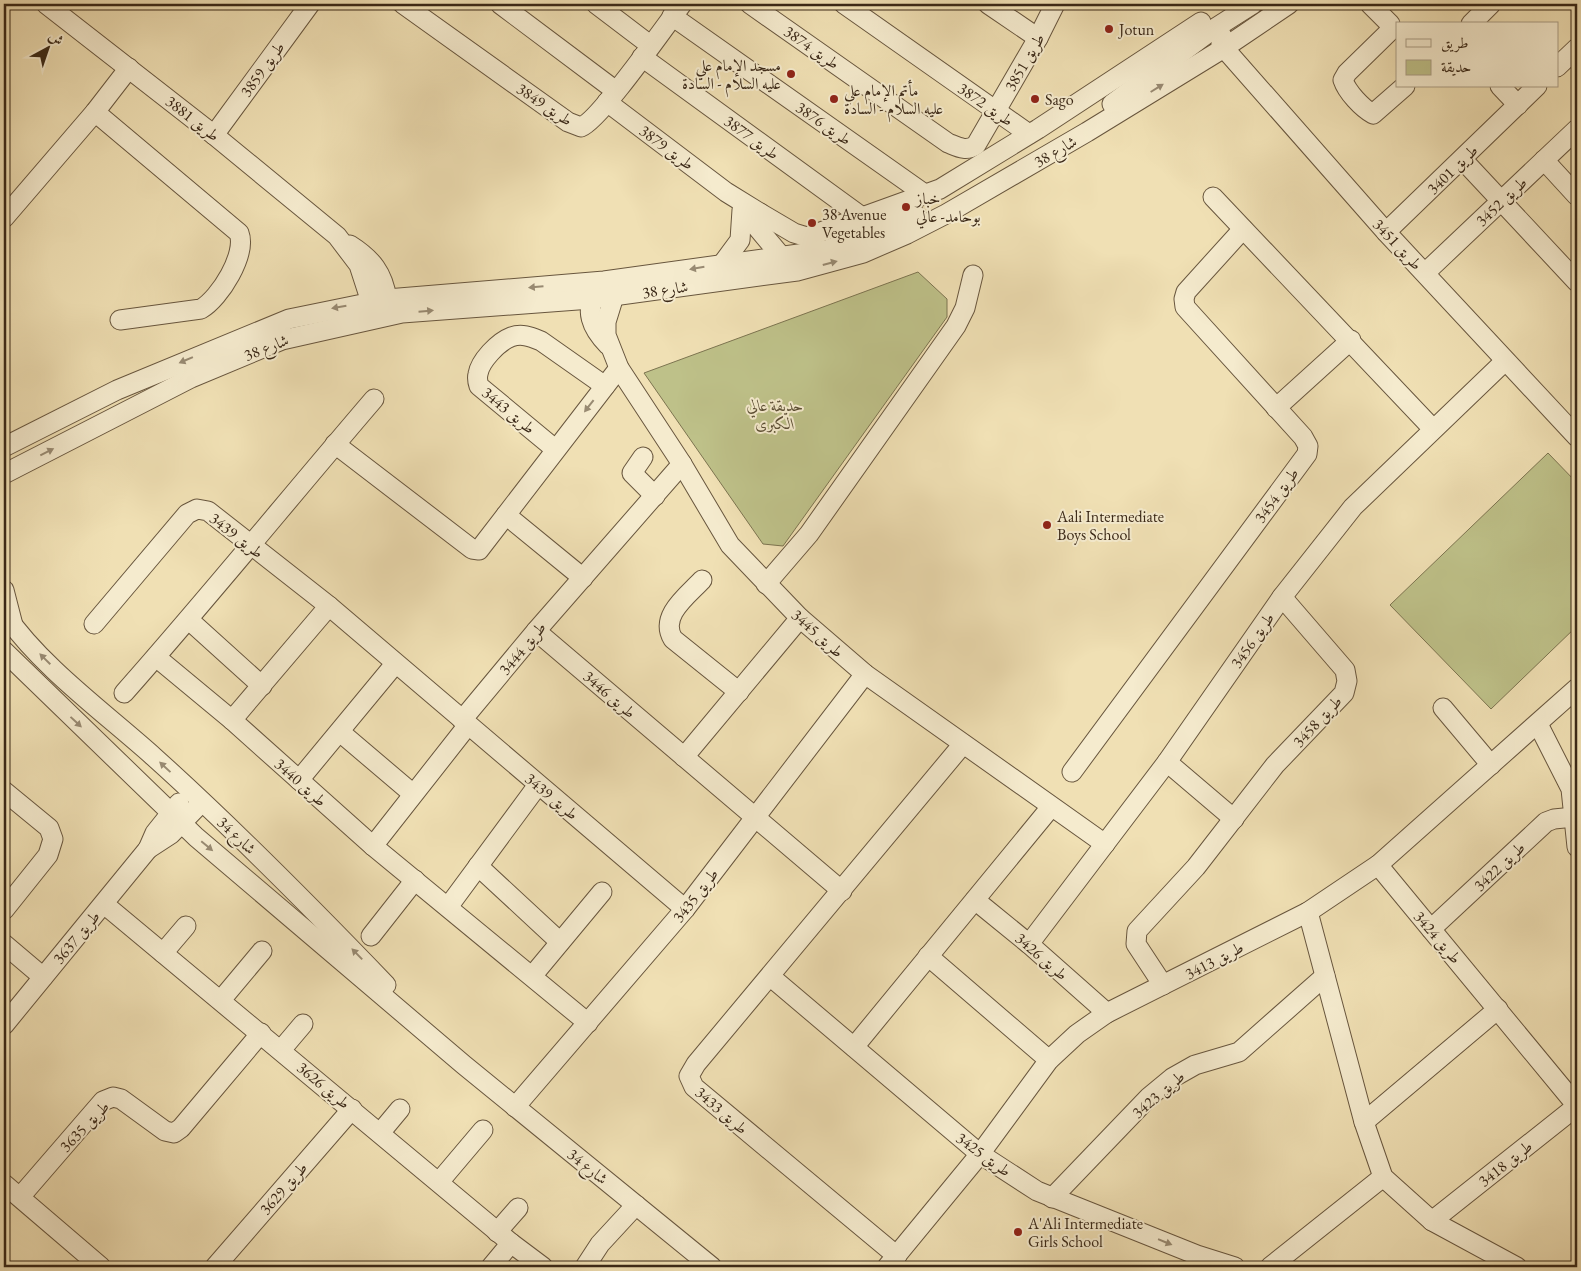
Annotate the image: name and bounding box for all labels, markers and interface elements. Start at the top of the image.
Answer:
place label: Jotun [1117,19,1155,40]
street label: طريق 3874 [780,21,844,74]
north arrow [22,22,72,72]
legend [1396,22,1558,88]
marker: Jotun [1103,23,1115,35]
text: ش [45,27,68,49]
street label: طريق 3851 [1000,30,1049,95]
text: طريق [1441,33,1468,53]
street label: طريق 3859 [235,38,289,101]
place label: مسجد الإمام علي عليه السلام - السادة [682,55,781,98]
text: حديقة [1441,57,1471,76]
marker: مسجد الإمام علي عليه السلام - السادة [785,68,797,80]
street label: طريق 3849 [513,78,577,131]
street label: طريق 3872 [954,78,1018,131]
place label: مأتم الإمام علي عليه السلام - السادة [844,79,943,123]
one-way arrow [1151,84,1164,93]
place label: Sago [1045,89,1074,110]
street label: طريق 3881 [161,91,224,146]
marker: مأتم الإمام علي عليه السلام - السادة [828,93,840,105]
marker: Sago [1029,93,1041,105]
street label: طريق 3876 [792,97,856,150]
street label: طريق 3877 [720,110,783,164]
street label: طريق 3879 [635,120,698,175]
street label: شارع 38 [1030,131,1082,175]
street label: طريق 3401 [1422,140,1482,199]
street label: طريق 3452 [1471,172,1532,231]
place label: خباز بوحامد- عالي [914,188,981,229]
marker: خباز بوحامد- عالي [900,201,912,213]
place label: 38 Avenue Vegetables [822,204,886,243]
street label: طريق 3451 [1368,214,1427,275]
marker: 38 Avenue Vegetables [806,217,818,229]
one-way arrow [822,259,837,267]
one-way arrow [689,264,705,272]
street label: شارع 38 [641,276,690,306]
one-way arrow [527,283,543,291]
one-way arrow [331,304,347,312]
one-way arrow [418,307,434,315]
street label: شارع 38 [241,329,293,368]
one-way arrow [179,357,193,365]
street label: طريق 3443 [478,382,540,439]
park label: حديقة عالي الكبرى [747,395,803,434]
one-way arrow [583,399,594,412]
one-way arrow [40,448,54,456]
street label: طريق 3454 [1249,464,1303,527]
place label: Aali Intermediate Boys School [1056,506,1164,545]
street label: طريق 3439 [205,508,268,563]
marker: Aali Intermediate Boys School [1041,519,1053,531]
street label: طريق 3445 [787,604,848,662]
street label: طريق 3456 [1226,608,1279,672]
street label: طريق 3444 [494,617,551,679]
one-way arrow [39,653,51,665]
street label: طريق 3446 [579,666,640,723]
street label: طريق 3458 [1288,691,1347,752]
one-way arrow [70,716,82,728]
street label: طريق 3440 [270,753,331,811]
one-way arrow [160,761,172,773]
street label: طريق 3439 [521,768,583,825]
street label: شارع 34 [211,812,261,861]
street label: طريق 3422 [1469,837,1530,896]
one-way arrow [200,840,213,851]
street label: طريق 3435 [668,864,723,927]
street label: طريق 3637 [48,906,105,968]
street label: طريق 3424 [1409,906,1466,968]
street label: طريق 3426 [1011,928,1072,985]
street label: طريق 3413 [1181,937,1247,984]
one-way arrow [351,948,363,960]
street label: طريق 3626 [293,1057,355,1114]
street label: طريق 3423 [1127,1066,1189,1123]
street label: طريق 3433 [691,1082,752,1139]
street label: طريق 3635 [55,1096,114,1156]
street label: طريق 3425 [952,1127,1015,1181]
street label: طريق 3418 [1474,1136,1537,1191]
street label: شارع 34 [561,1144,612,1191]
street label: طريق 3629 [255,1158,312,1219]
place label: A'Ali Intermediate Girls School [1027,1213,1143,1252]
marker: A'Ali Intermediate Girls School [1012,1226,1024,1238]
one-way arrow [1158,1239,1173,1247]

